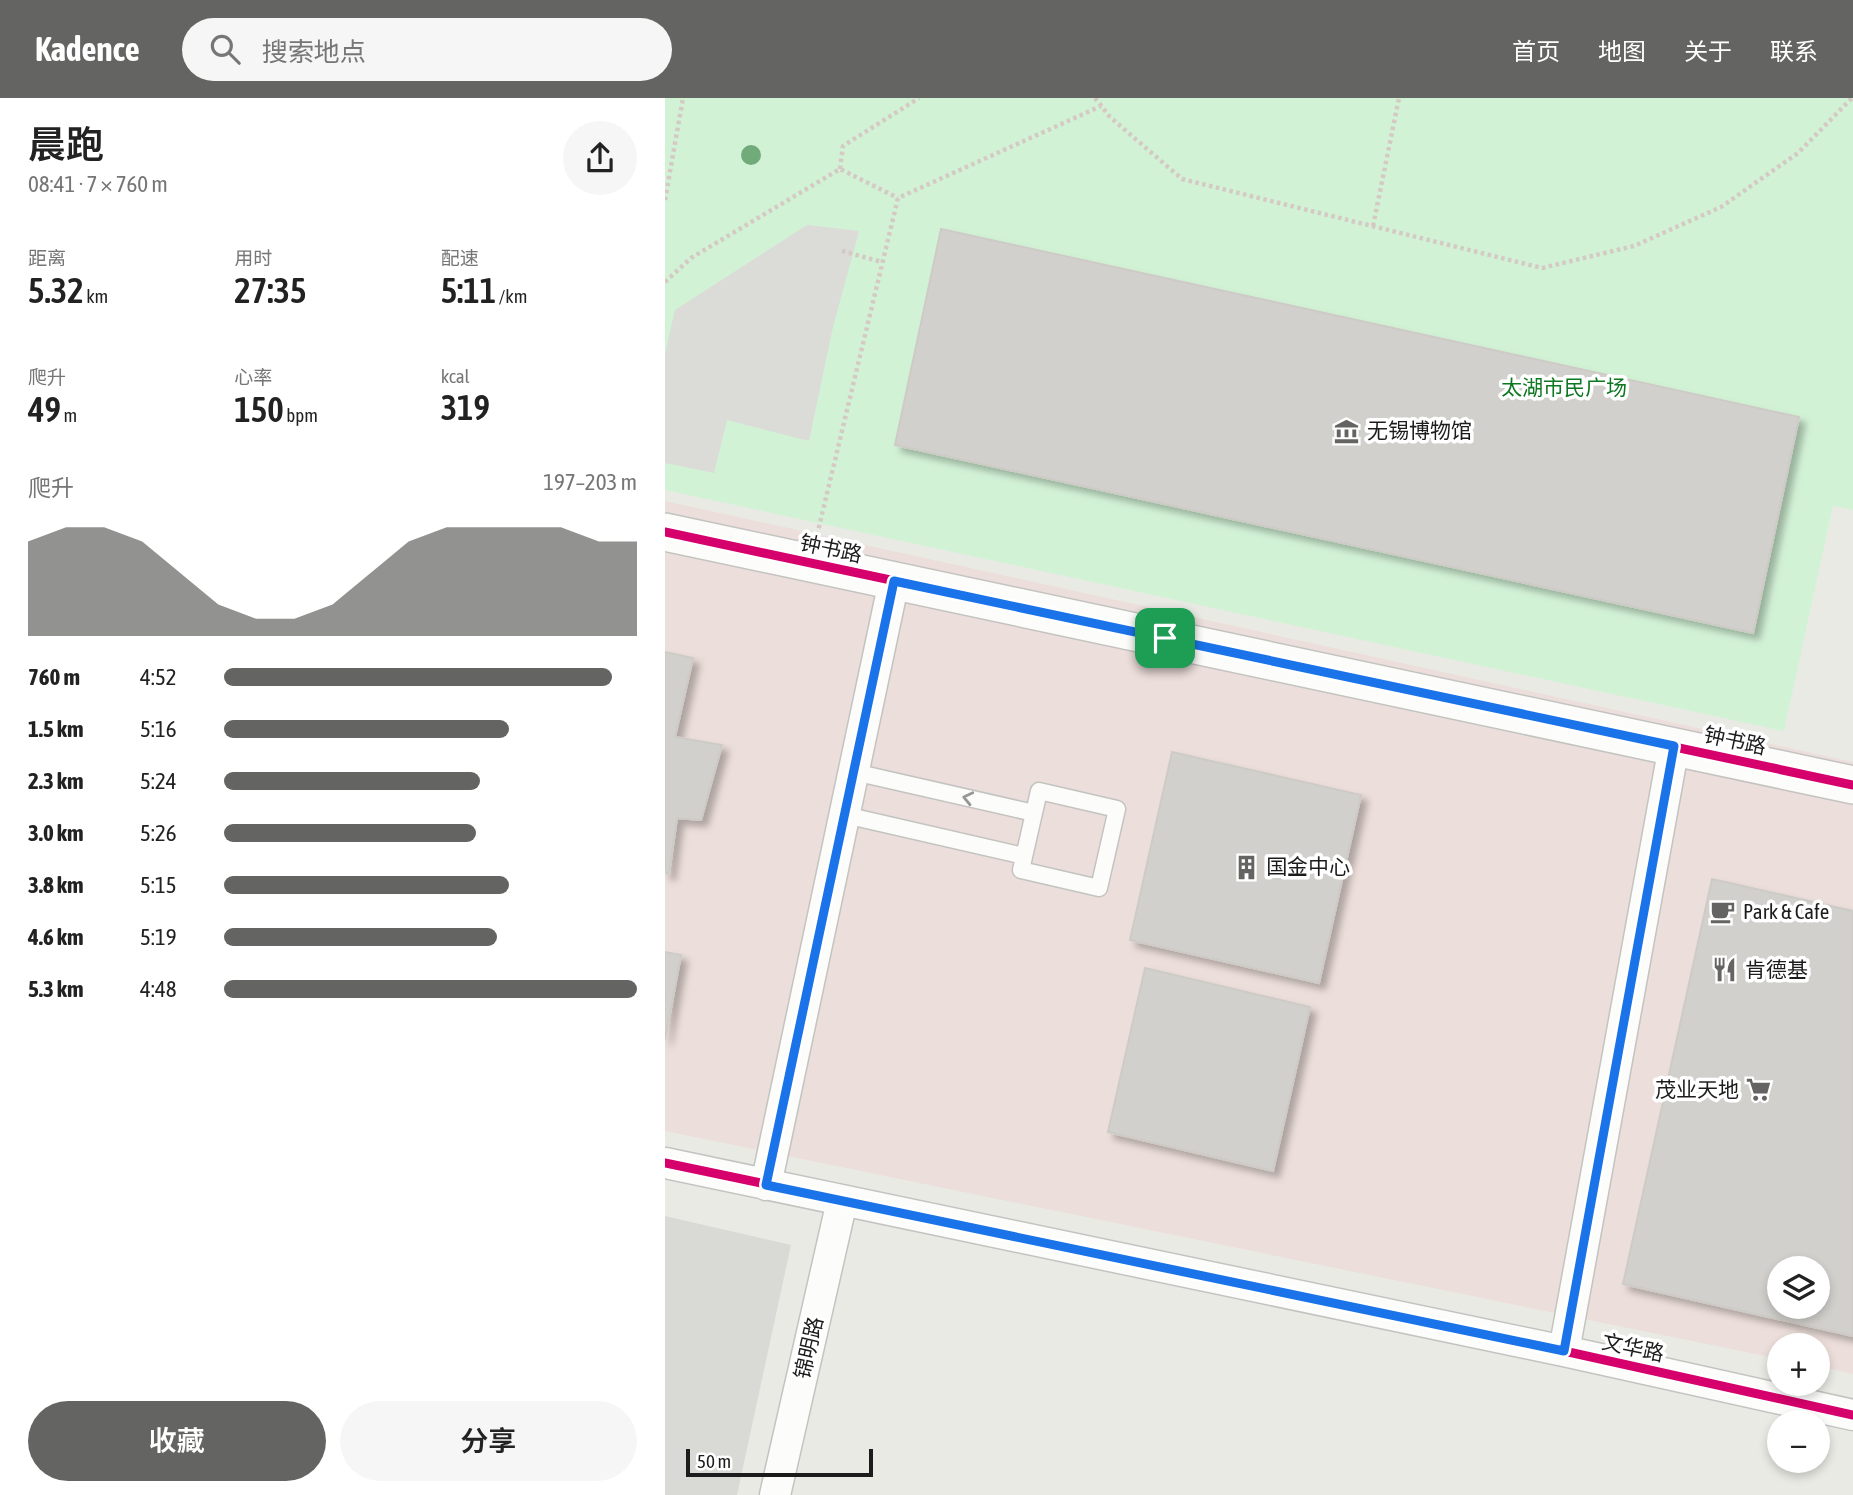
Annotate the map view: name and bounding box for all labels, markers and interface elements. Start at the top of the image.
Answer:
search box [182,18,672,81]
text: Kadence [35,30,140,68]
icon: search [206,30,244,68]
text: 搜索地点 [262,37,366,67]
text: 首页 [1512,38,1560,65]
text: 地图 [1598,38,1646,65]
text: 关于 [1684,38,1732,65]
text: 联系 [1770,38,1818,65]
button: share [563,121,637,195]
text: 晨跑 [28,123,104,166]
text: 08:41 · 7 × 760 m [28,171,168,197]
text: 距离 [28,247,66,269]
text: 用时 [234,247,272,269]
text: 配速 [441,247,479,269]
text: 5.32 [28,270,84,310]
text: 27:35 [234,270,306,310]
text: 5:11 [441,270,496,310]
text: km [84,285,108,307]
text: /km [496,285,527,307]
text: kcal [441,365,470,387]
text: 爬升 [28,366,66,388]
text: 心率 [234,366,272,388]
park label: 太湖市民广场 [1501,375,1627,399]
text: 319 [441,387,490,427]
text: 49 [28,389,61,429]
text: 150 [234,389,284,429]
text: m [61,404,77,426]
text: bpm [284,404,318,426]
museum icon: 无锡博物馆 [1333,417,1361,445]
place label: 无锡博物馆 [1367,418,1472,442]
text: 197–203 m [543,469,637,495]
text: 爬升 [28,475,74,501]
street label: 钟书路 [798,530,865,566]
pin [1135,608,1195,668]
icon: arrive [1146,619,1184,657]
text: 760 m [28,664,80,690]
text: 4:52 [140,664,177,690]
text: 1.5 km [28,716,84,742]
text: 5:16 [140,716,177,742]
street label: 钟书路 [1702,722,1769,758]
text: 2.3 km [28,768,84,794]
text: 5:24 [140,768,177,794]
one-way arrow [962,792,974,806]
text: 3.0 km [28,820,84,846]
text: 5:26 [140,820,177,846]
building icon: 国金中心 [1232,853,1260,881]
place label: 国金中心 [1266,854,1350,878]
text: 3.8 km [28,872,84,898]
text: 5:15 [140,872,177,898]
cafe icon: Park & Cafe [1709,898,1737,926]
place label: Park & Cafe [1743,899,1829,923]
text: 4.6 km [28,924,84,950]
text: 5:19 [140,924,177,950]
restaurant icon: 肯德基 [1711,956,1739,984]
place label: 肯德基 [1745,957,1808,981]
text: 5.3 km [28,976,84,1002]
text: 4:48 [140,976,177,1002]
supermarket icon: 茂业天地 [1745,1076,1773,1104]
place label: 茂业天地 [1655,1077,1739,1101]
map controls [1767,1256,1830,1473]
button: layers [1767,1256,1830,1319]
street label: 锦明路 [789,1314,827,1381]
street label: 文华路 [1600,1329,1667,1365]
button: + [1767,1333,1830,1396]
button: 收藏 [28,1401,326,1481]
button: 分享 [340,1401,637,1481]
button: − [1767,1410,1830,1473]
scale bar [686,1446,873,1478]
text: 50 m [697,1450,731,1472]

